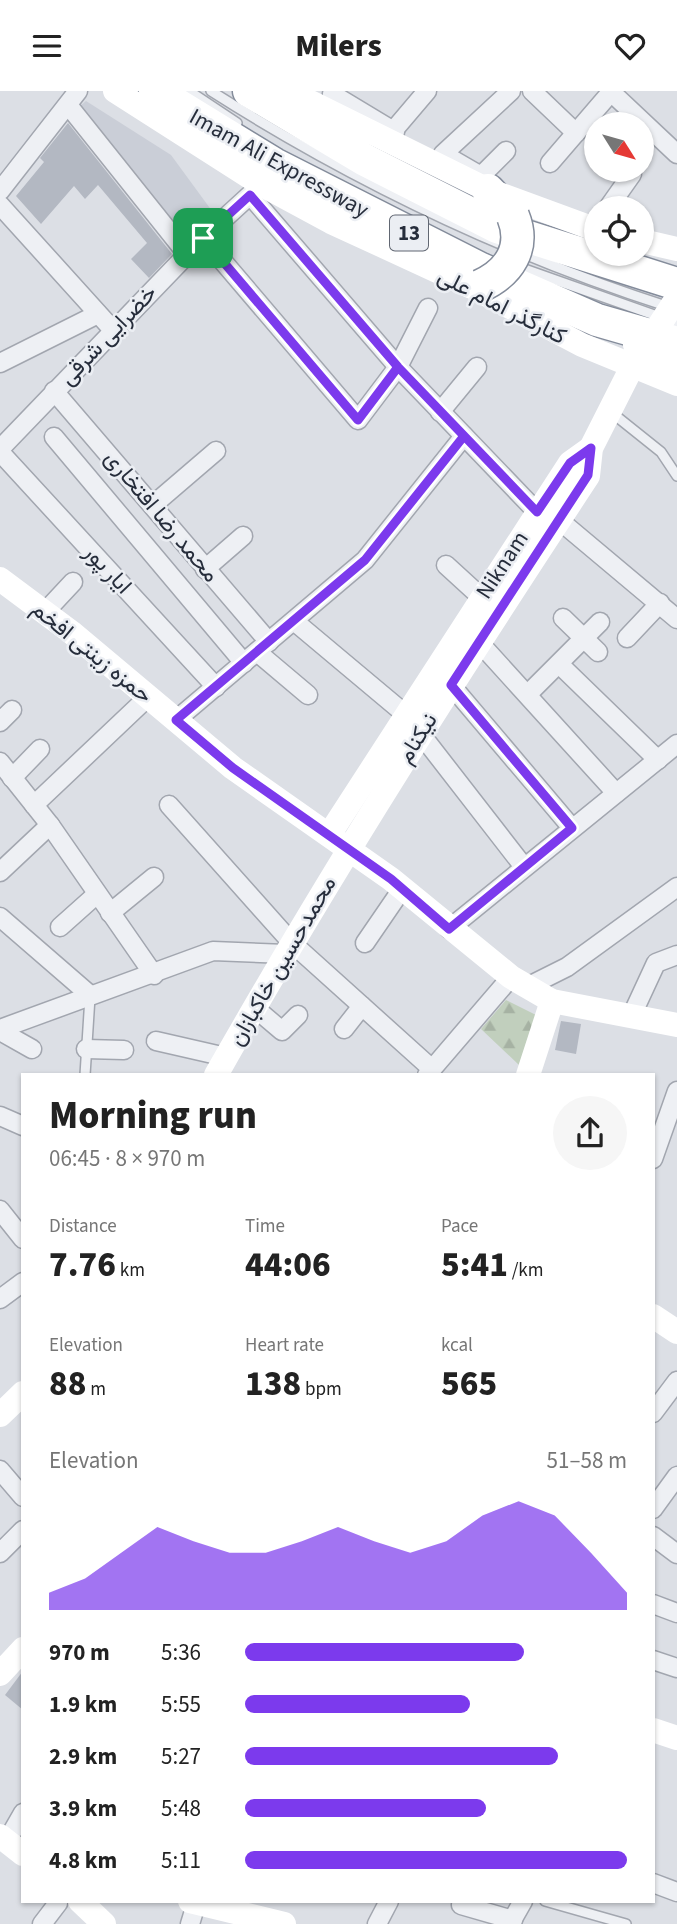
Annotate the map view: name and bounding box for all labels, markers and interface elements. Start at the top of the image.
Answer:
text: Milers [295,23,382,69]
icon: menu [28,27,66,65]
icon: heart [611,27,649,65]
street label: Imam Ali Expressway [183,100,375,226]
north arrow [584,112,654,182]
map controls [584,112,654,266]
button: locate [584,196,654,266]
pin [173,208,233,268]
road number: 13 [390,215,428,251]
icon: arrive [184,219,222,257]
street label: کنارگذر امام علی [432,259,572,353]
street label: خضرایی شرقی [51,277,165,393]
street label: محمد رضا افتخاری [97,443,227,589]
street label: Niknam [468,524,536,606]
street label: ایار پور [76,536,140,601]
street label: حمزه زینتی افخم [24,593,160,711]
street label: نیکنام [389,706,445,770]
street label: محمدحسین خاکبازان [220,870,344,1052]
text: Morning run [49,1089,257,1143]
button: share [553,1096,627,1170]
text: 06:45 · 8 × 970 m [49,1142,205,1175]
text: Distance [49,1213,117,1240]
text: Time [245,1213,285,1240]
text: Pace [441,1213,478,1240]
text: 7.76 [49,1240,116,1290]
text: 44:06 [245,1240,331,1290]
text: 5:41 [441,1240,508,1290]
text: km [116,1257,145,1284]
text: /km [508,1257,544,1284]
text: Elevation [49,1332,123,1359]
text: Heart rate [245,1332,324,1359]
text: kcal [441,1332,473,1359]
text: 88 [49,1359,86,1409]
text: 138 [245,1359,301,1409]
text: 565 [441,1359,497,1409]
text: m [86,1376,106,1403]
text: bpm [301,1376,342,1403]
text: Elevation [49,1444,139,1477]
text: 51–58 m [547,1444,627,1477]
text: 970 m [49,1636,110,1669]
text: 5:36 [161,1636,201,1669]
text: 1.9 km [49,1688,117,1721]
text: 5:55 [161,1688,201,1721]
text: 2.9 km [49,1740,117,1773]
text: 5:27 [161,1740,201,1773]
text: 3.9 km [49,1792,117,1825]
text: 5:48 [161,1792,201,1825]
text: 4.8 km [49,1844,117,1877]
text: 5:11 [161,1844,201,1877]

